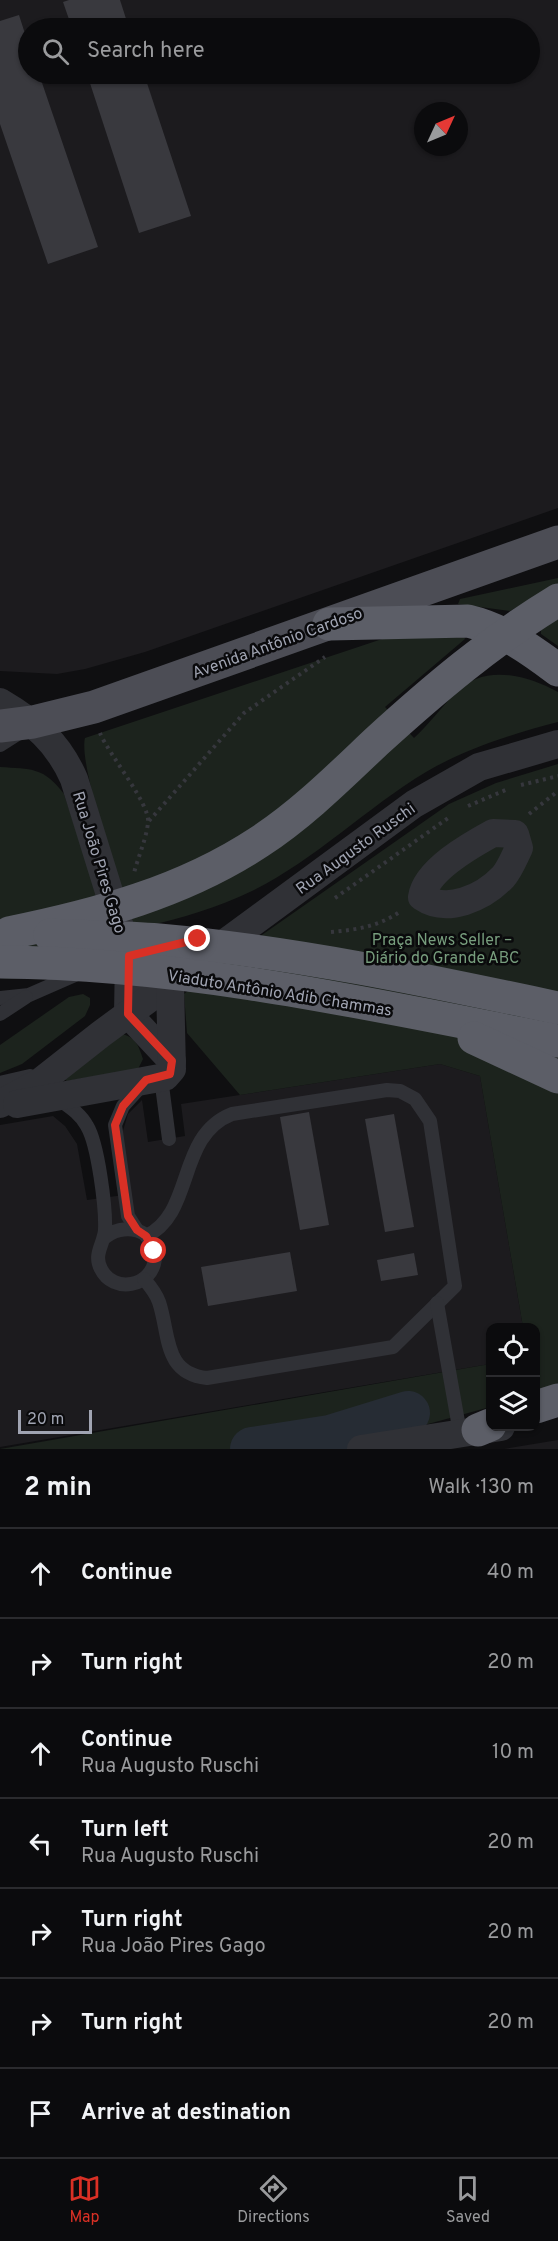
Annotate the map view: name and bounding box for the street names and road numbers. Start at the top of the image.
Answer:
street label: Avenida Antônio Cardoso [190,604,366,684]
street label: Rua João Pires Gago [67,789,129,936]
street label: Rua Augusto Ruschi [293,800,420,900]
street label: Viaduto Antônio Adib Chammas [166,966,393,1022]

